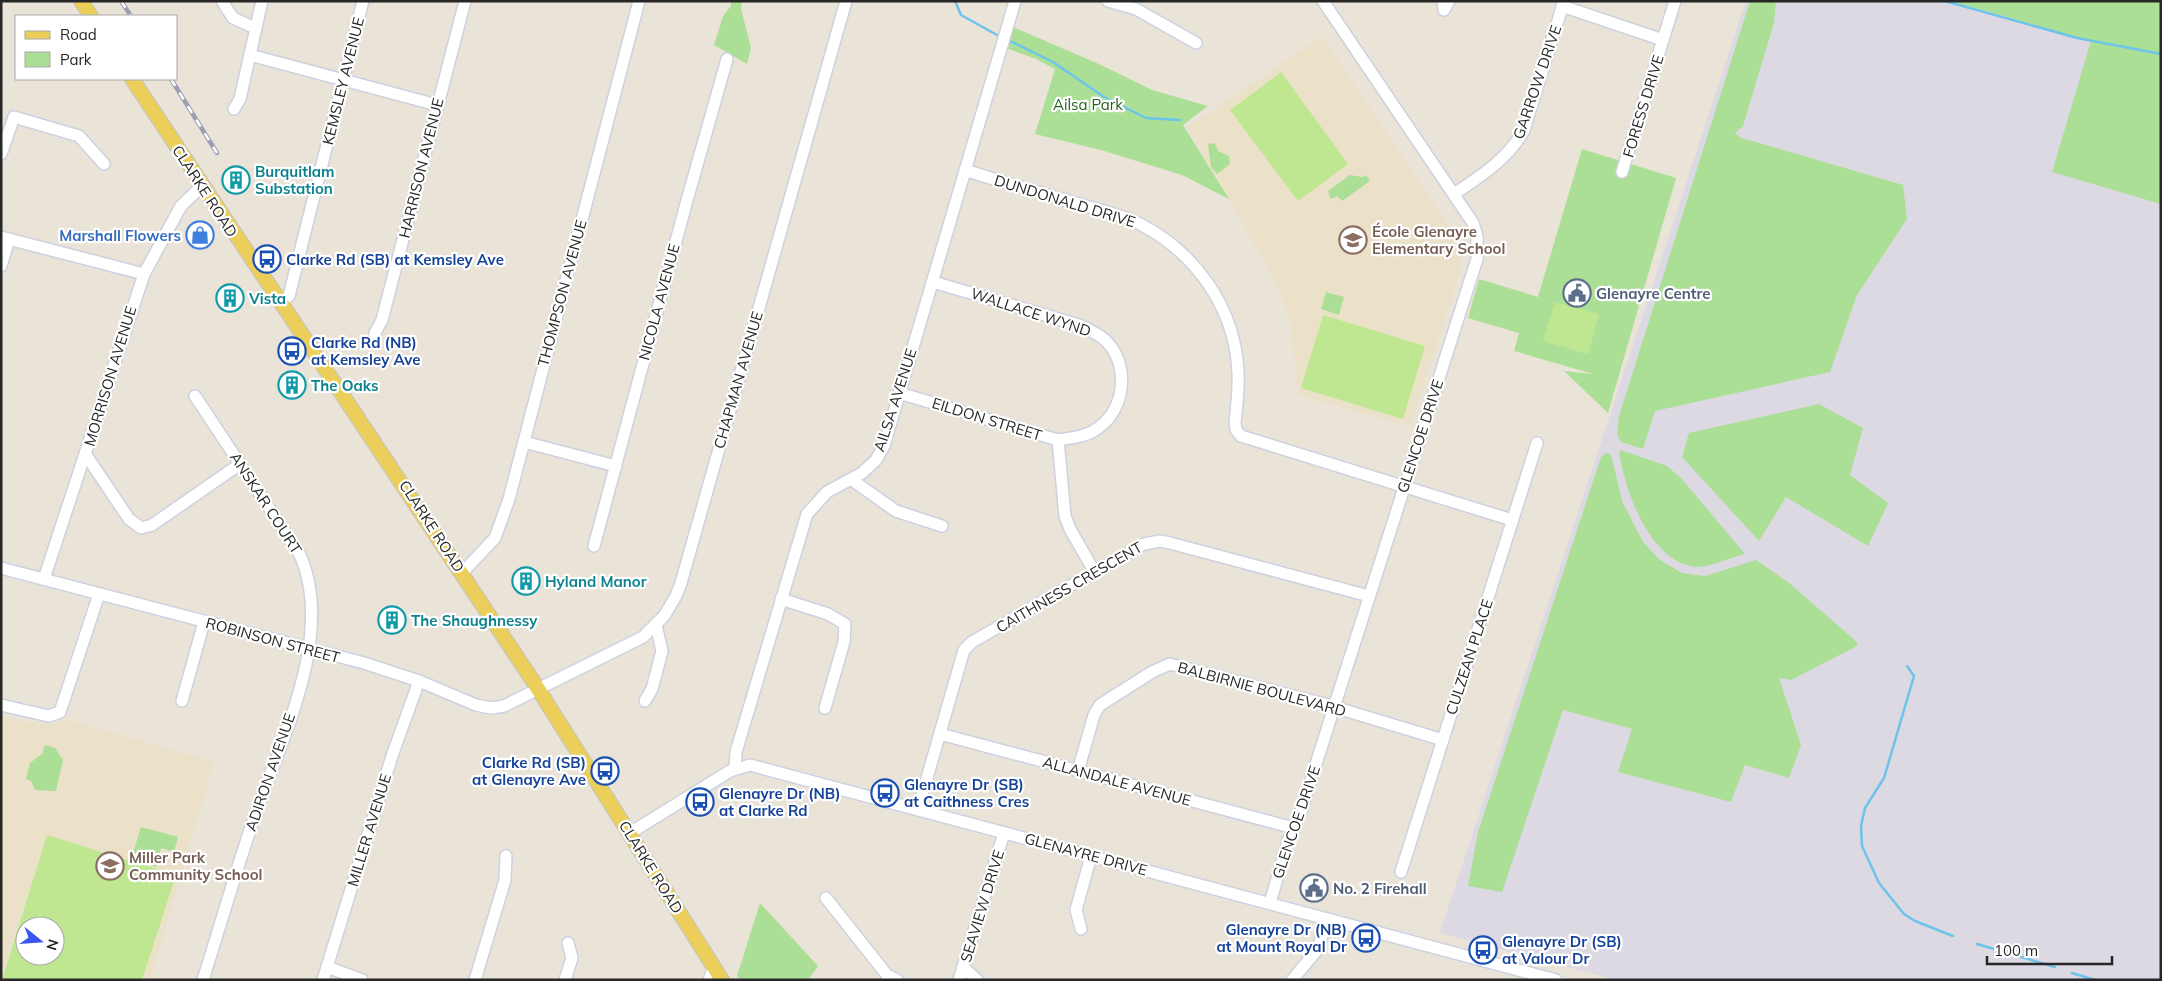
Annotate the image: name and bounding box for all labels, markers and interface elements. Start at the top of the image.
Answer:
legend [15,15,178,80]
street label: KEMSLEY AVENUE [318,15,368,147]
street label: GARROW DRIVE [1509,22,1565,142]
text: Road [60,25,97,44]
text: Park [60,50,92,69]
street label: FORESS DRIVE [1618,52,1668,160]
park label: Ailsa Park [1053,95,1123,114]
street label: HARRISON AVENUE [394,96,448,240]
street label: CLARKE ROAD [168,141,242,241]
place label: Burquitlam Substation [255,162,335,198]
building icon: Burquitlam Substation [221,165,251,195]
street label: DUNDONALD DRIVE [992,171,1138,232]
street label: THOMPSON AVENUE [533,217,591,369]
shop icon: Marshall Flowers [185,220,215,250]
place label: École Glenayre Elementary School [1372,222,1505,258]
school or university icon: École Glenayre Elementary School [1338,225,1368,255]
place label: Marshall Flowers [59,226,181,245]
street label: NICOLA AVENUE [634,241,684,362]
bus stop icon: Clarke Rd (SB) at Kemsley Ave [252,244,282,274]
place label: Clarke Rd (SB) at Kemsley Ave [286,250,504,269]
public building icon: Glenayre Centre [1562,278,1592,308]
building icon: Vista [215,283,245,313]
street label: WALLACE WYND [968,284,1094,340]
place label: Glenayre Centre [1596,284,1710,303]
place label: Vista [248,289,286,308]
street label: MORRISON AVENUE [80,303,140,448]
street label: CHAPMAN AVENUE [709,309,767,451]
place label: Clarke Rd (NB) at Kemsley Ave [311,333,420,369]
bus stop icon: Clarke Rd (NB) at Kemsley Ave [277,336,307,366]
street label: AILSA AVENUE [869,346,921,454]
building icon: The Oaks [277,370,307,400]
place label: The Oaks [311,376,378,395]
street label: GLENCOE DRIVE [1393,377,1447,495]
street label: EILDON STREET [930,393,1044,445]
street label: ANSKAR COURT [226,449,306,557]
street label: CLARKE ROAD [395,476,469,576]
street label: CAITHNESS CRESCENT [992,537,1146,637]
building icon: Hyland Manor [511,566,541,596]
place label: Hyland Manor [545,572,647,591]
street label: CULZEAN PLACE [1441,597,1497,717]
building icon: The Shaughnessy [377,605,407,635]
place label: The Shaughnessy [411,611,538,630]
street label: ROBINSON STREET [204,613,342,667]
street label: BALBIRNIE BOULEVARD [1176,657,1348,721]
street label: ADIRON AVENUE [241,710,299,834]
street label: ALLANDALE AVENUE [1041,752,1193,810]
place label: Clarke Rd (SB) at Glenayre Ave [472,753,586,789]
bus stop icon: Clarke Rd (SB) at Glenayre Ave [590,756,620,786]
street label: GLENCOE DRIVE [1268,763,1324,881]
street label: MILLER AVENUE [343,771,395,889]
place label: Glenayre Dr (SB) at Caithness Cres [904,775,1029,811]
bus stop icon: Glenayre Dr (SB) at Caithness Cres [870,778,900,808]
place label: Glenayre Dr (NB) at Clarke Rd [719,784,841,820]
bus stop icon: Glenayre Dr (NB) at Clarke Rd [685,787,715,817]
street label: CLARKE ROAD [615,817,687,917]
street label: GLENAYRE DRIVE [1022,828,1150,880]
street label: SEAVIEW DRIVE [956,847,1008,965]
place label: Miller Park Community School [129,848,263,884]
school or university icon: Miller Park Community School [95,851,125,881]
public building icon: No. 2 Firehall [1299,873,1329,903]
place label: No. 2 Firehall [1333,879,1427,898]
north arrow [15,916,65,966]
place label: Glenayre Dr (NB) at Mount Royal Dr [1216,920,1347,956]
bus stop icon: Glenayre Dr (NB) at Mount Royal Dr [1351,923,1381,953]
place label: Glenayre Dr (SB) at Valour Dr [1502,932,1622,968]
scale bar [1987,934,2112,966]
bus stop icon: Glenayre Dr (SB) at Valour Dr [1468,935,1498,965]
text: N [42,937,63,952]
text: 100 m [1994,941,2038,960]

